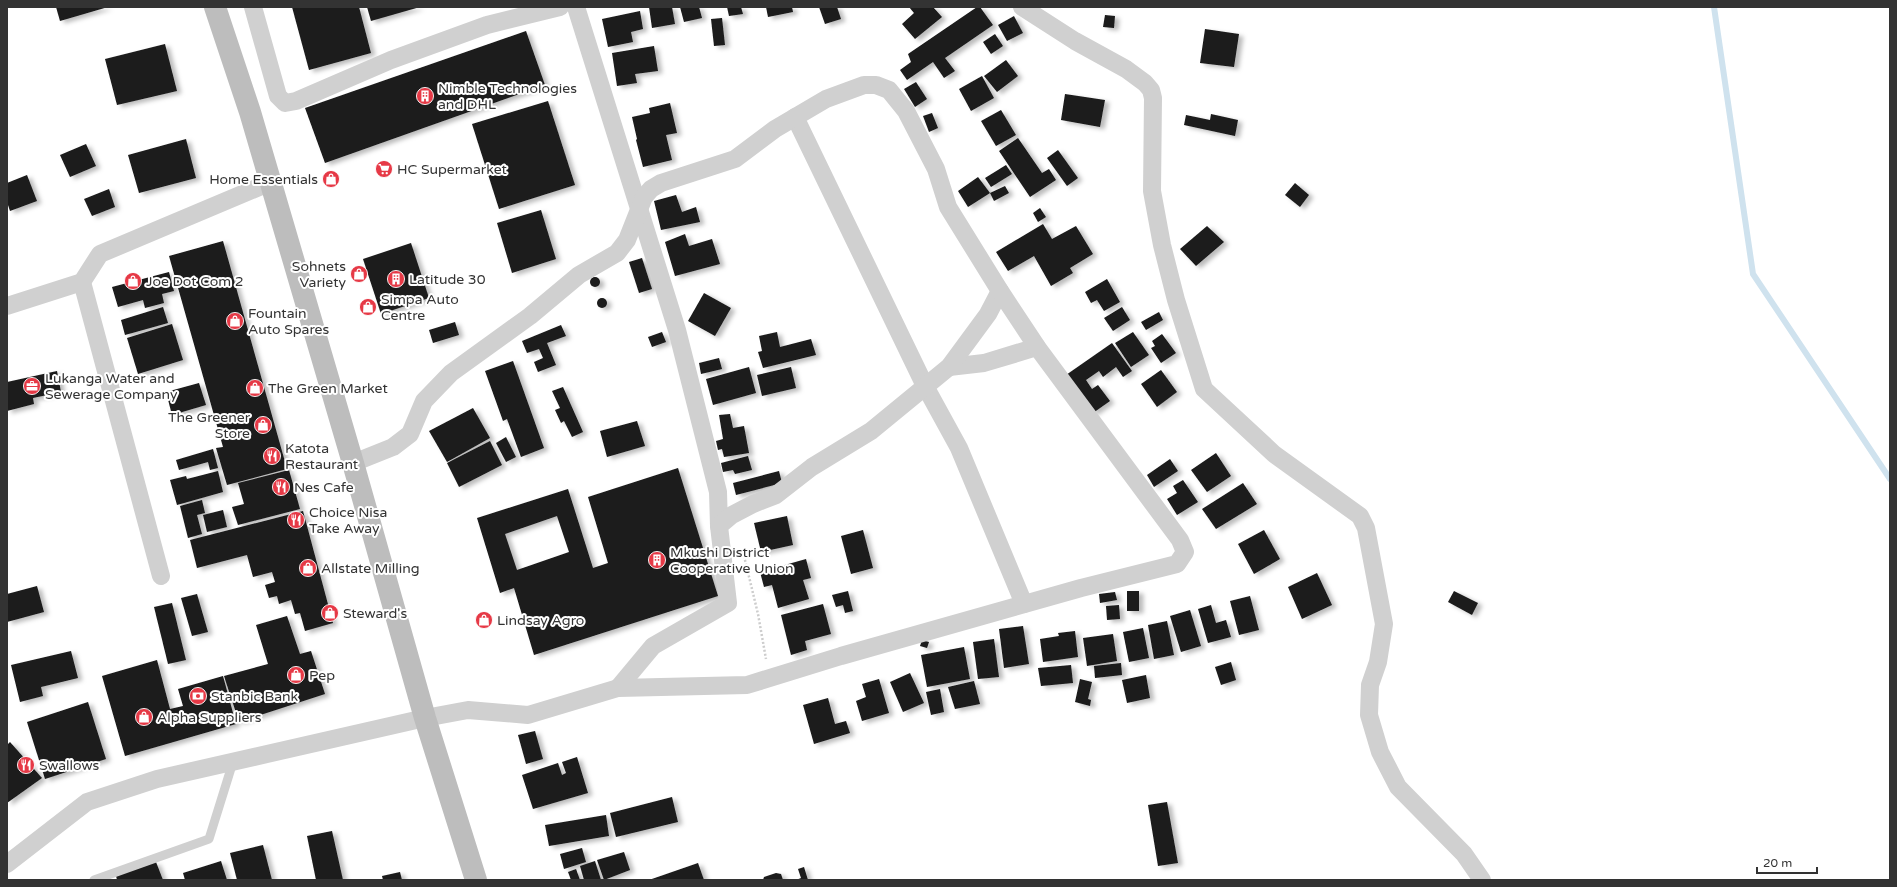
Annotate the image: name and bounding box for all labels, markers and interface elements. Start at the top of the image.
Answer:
place label: Nimble Technologies and DHL [438,80,577,113]
building icon: Nimble Technologies and DHL [415,86,435,106]
supermarket icon: HC Supermarket [374,159,394,179]
place label: HC Supermarket [397,161,508,178]
shop icon: Home Essentials [321,169,341,189]
place label: Home Essentials [209,171,318,188]
place label: Sohnets Variety [292,258,346,291]
shop icon: Sohnets Variety [349,264,369,284]
building icon: Latitude 30 [386,269,406,289]
shop icon: Joe Dot Com 2 [123,271,143,291]
place label: Latitude 30 [409,271,486,288]
place label: Joe Dot Com 2 [146,273,244,290]
place label: Simpa Auto Centre [381,291,459,324]
shop icon: Simpa Auto Centre [358,297,378,317]
place label: Fountain Auto Spares [248,305,329,338]
shop icon: Fountain Auto Spares [225,311,245,331]
place label: Lukanga Water and Sewerage Company [45,370,178,403]
office icon: Lukanga Water and Sewerage Company [22,376,42,396]
shop icon: The Green Market [245,378,265,398]
place label: The Green Market [268,380,388,397]
place label: The Greener Store [168,409,251,442]
shop icon: The Greener Store [253,415,273,435]
place label: Katota Restaurant [285,440,359,473]
restaurant icon: Katota Restaurant [262,446,282,466]
restaurant icon: Nes Cafe [271,477,291,497]
place label: Nes Cafe [294,479,354,496]
place label: Choice Nisa Take Away [309,504,387,537]
restaurant icon: Choice Nisa Take Away [286,510,306,530]
place label: Mkushi District Cooperative Union [670,544,793,577]
building icon: Mkushi District Cooperative Union [647,550,667,570]
shop icon: Allstate Milling [298,558,318,578]
place label: Allstate Milling [321,560,420,577]
shop icon: Steward's [320,603,340,623]
place label: Steward's [343,605,407,622]
shop icon: Lindsay Agro [474,610,494,630]
place label: Lindsay Agro [497,612,584,629]
shop icon: Pep [286,665,306,685]
place label: Pep [309,667,335,684]
bank icon: Stanbic Bank [188,686,208,706]
place label: Stanbic Bank [211,688,299,705]
shop icon: Alpha Suppliers [134,707,154,727]
place label: Alpha Suppliers [157,709,262,726]
restaurant icon: Swallows [16,755,36,775]
place label: Swallows [39,757,100,774]
scale bar [1757,849,1817,875]
text: 20 m [1763,856,1792,870]

